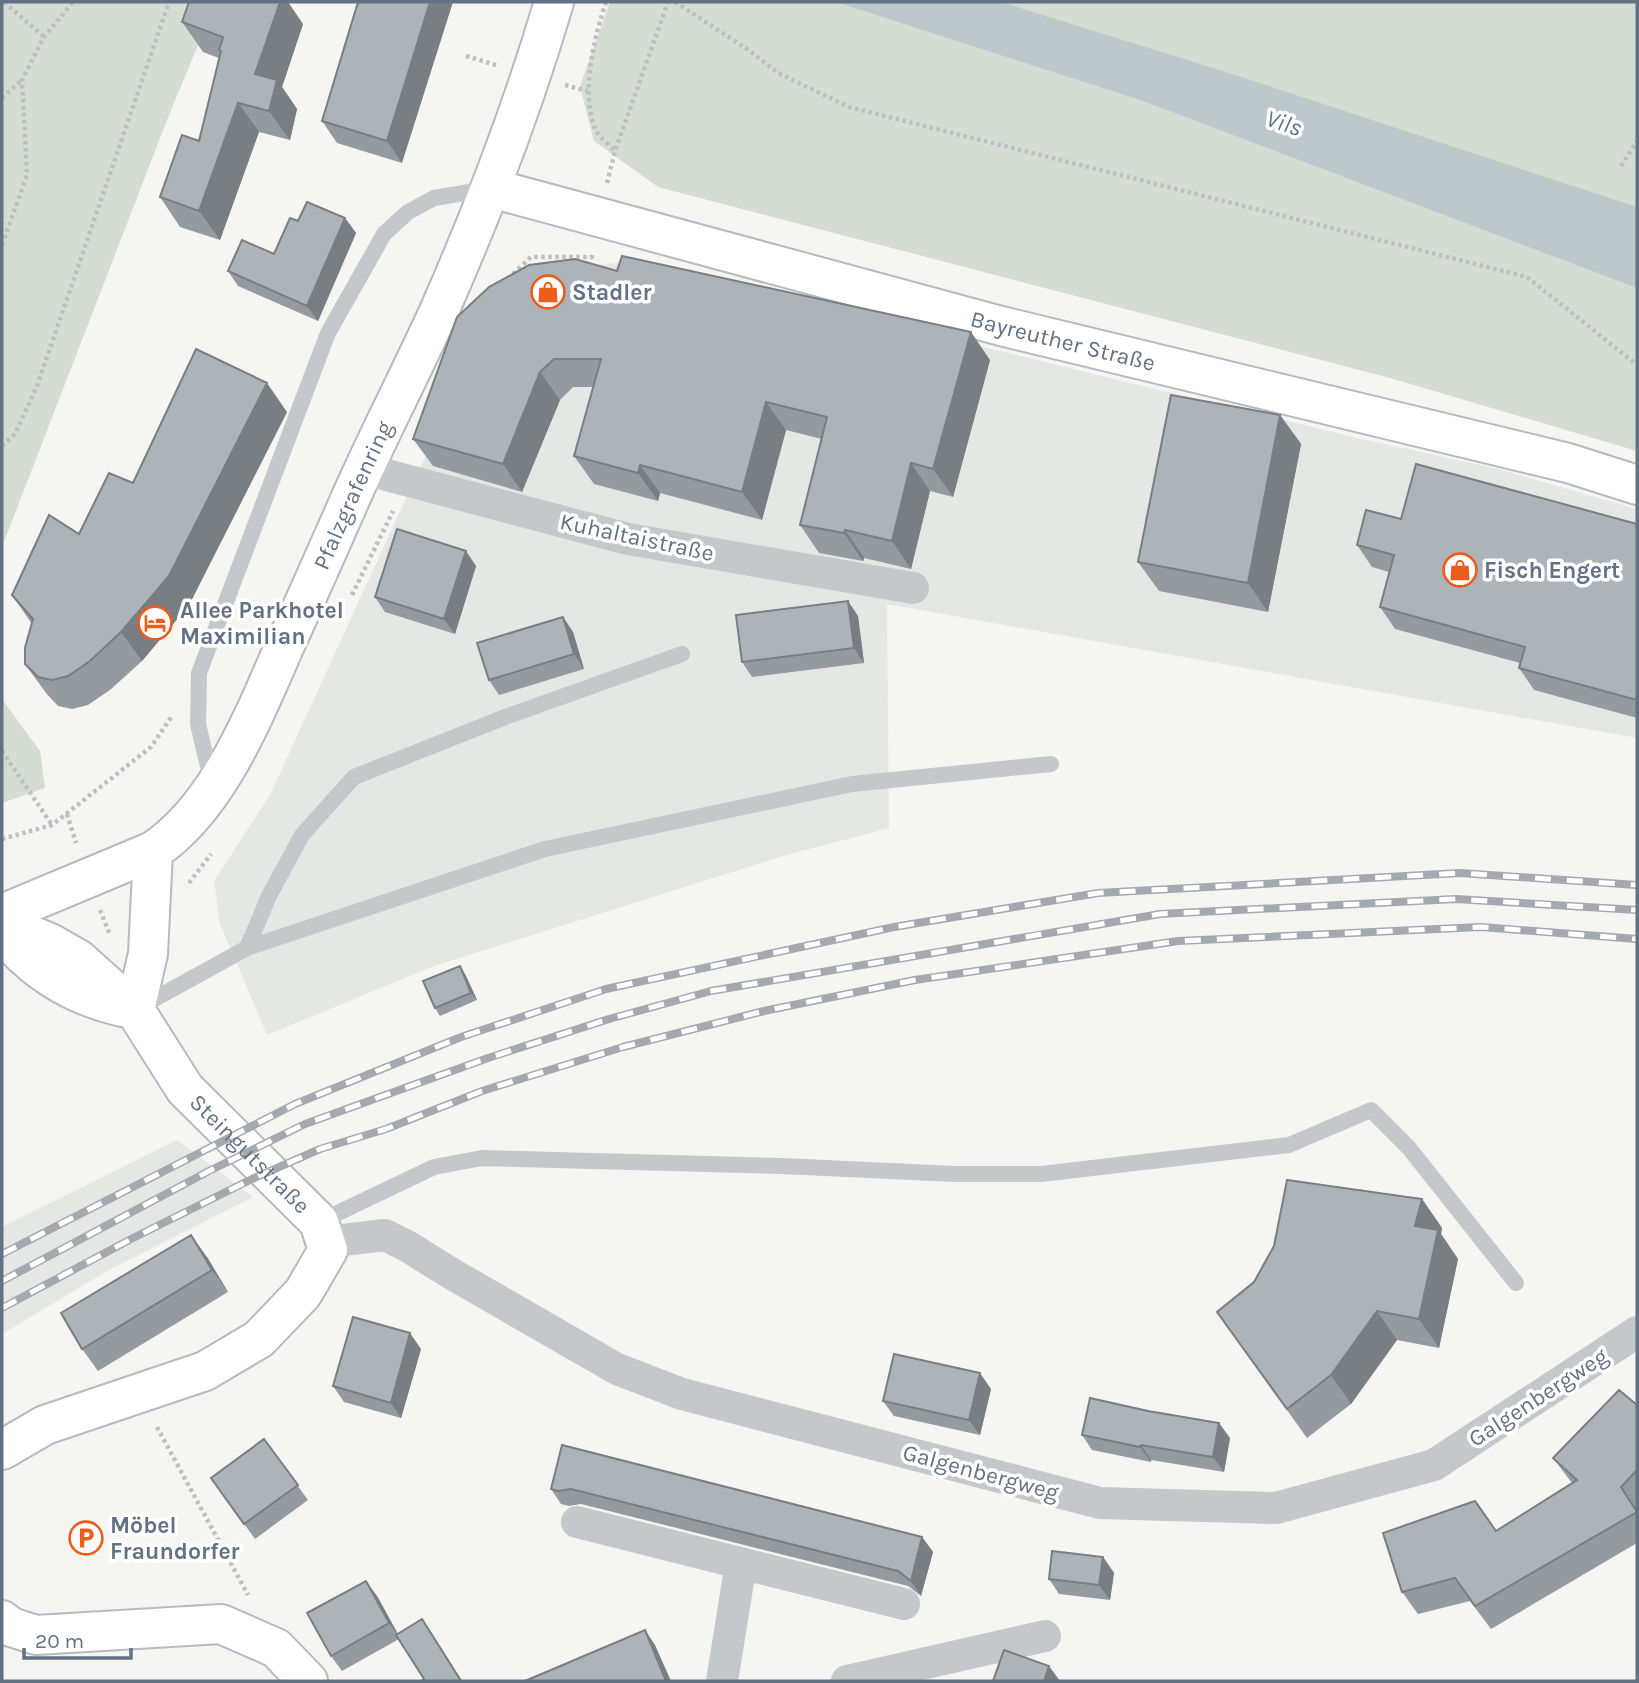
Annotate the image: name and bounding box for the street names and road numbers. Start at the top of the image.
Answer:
street label: Bayreuther Straße [967,305,1158,377]
street label: Pfalzgrafenring [308,417,399,574]
street label: Kuhaltaistraße [557,508,716,567]
street label: Steingutstraße [184,1089,316,1219]
street label: Galgenbergweg [1464,1342,1613,1452]
street label: Galgenbergweg [900,1439,1062,1506]

